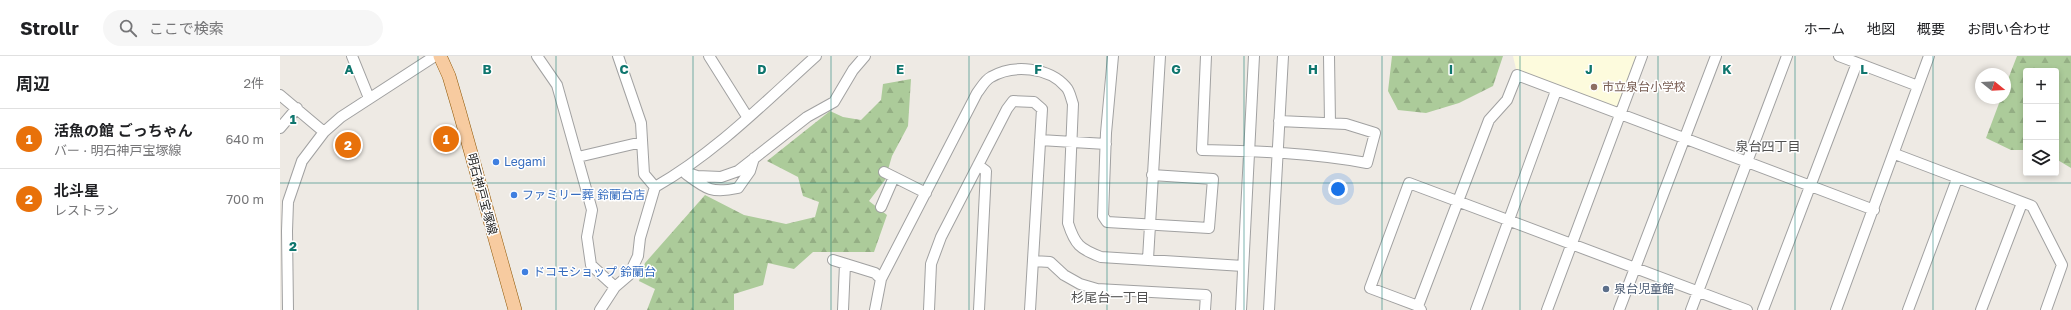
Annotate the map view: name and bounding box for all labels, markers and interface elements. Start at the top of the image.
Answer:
search box [103,10,383,46]
text: Strollr [20,16,79,39]
icon: search [117,17,139,39]
text: ここで検索 [149,19,224,37]
text: ホーム [1803,20,1845,37]
text: 地図 [1867,20,1895,37]
text: 概要 [1917,20,1945,37]
text: お問い合わせ [1967,20,2051,37]
text: A [344,61,354,77]
text: B [482,61,492,77]
text: C [619,61,629,77]
text: D [757,61,767,77]
text: E [896,61,904,77]
text: F [1034,61,1042,77]
text: G [1171,61,1181,77]
text: H [1308,61,1318,77]
text: I [1449,61,1453,77]
text: J [1585,61,1593,77]
text: K [1722,61,1732,77]
text: L [1860,61,1868,77]
north arrow [1975,68,2011,104]
map controls [2023,68,2059,176]
button: + [2023,68,2059,104]
text: 周辺 [16,73,50,94]
text: 2件 [243,75,264,91]
place label: 市立泉台小学校 [1602,79,1686,94]
marker: 市立泉台小学校 [1589,82,1599,92]
button: − [2023,104,2059,140]
text: 1 [290,111,297,127]
text: 活魚の館 ごっちゃん [54,121,193,139]
pin: 1 [433,124,459,154]
pin: 2 [335,130,361,160]
text: 1 [26,131,32,147]
text: 640 m [225,131,264,147]
district label: 泉台四丁目 [1735,138,1801,154]
button: layers [2023,140,2059,176]
text: バー · 明石神戸宝塚線 [54,142,181,158]
street label: 明石神戸宝塚線 [464,151,501,236]
place label: Legami [504,154,546,169]
marker: Legami [491,157,501,167]
your location [1328,179,1348,199]
text: 北斗星 [54,181,99,199]
place label: ファミリー葬 鈴蘭台店 [522,187,645,202]
marker: ファミリー葬 鈴蘭台店 [509,190,519,200]
text: 2 [25,191,33,207]
text: 700 m [226,191,264,207]
text: レストラン [54,202,119,218]
text: 2 [289,238,297,254]
place label: ドコモショップ 鈴蘭台 [533,264,656,279]
marker: ドコモショップ 鈴蘭台 [520,267,530,277]
place label: 泉台児童館 [1614,281,1674,296]
marker: 泉台児童館 [1601,284,1611,294]
district label: 杉尾台一丁目 [1071,289,1149,305]

